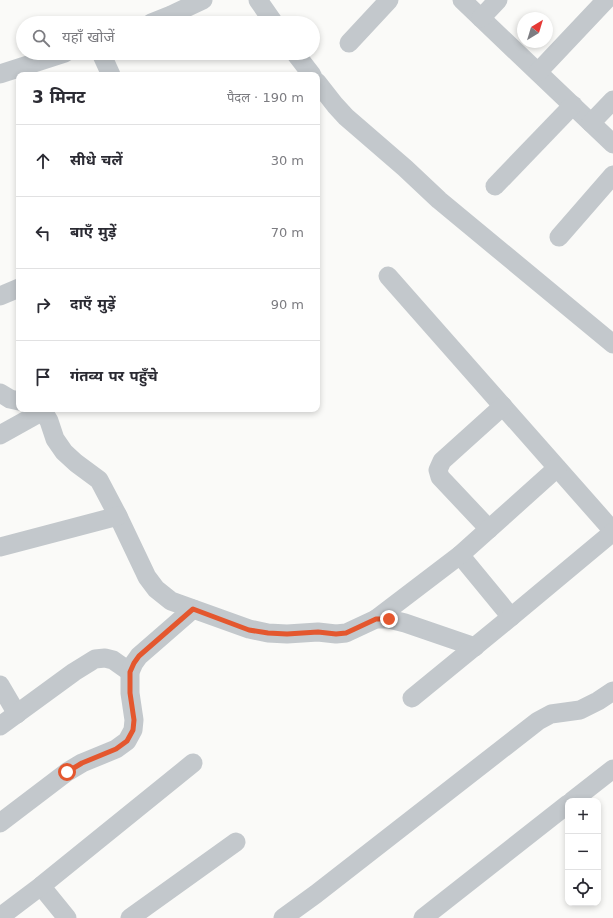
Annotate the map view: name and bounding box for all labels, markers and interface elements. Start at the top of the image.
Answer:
north arrow [517,12,553,48]
search box [16,16,320,60]
icon: search [30,27,52,49]
text: यहाँ खोजें [62,28,115,46]
text: 3 मिनट [32,87,85,107]
text: पैदल · 190 m [227,90,304,105]
icon: ahead [32,150,54,172]
text: सीधे चलें [70,151,123,169]
text: 30 m [271,153,304,168]
icon: left [32,222,54,244]
text: बाएँ मुड़ें [70,223,116,241]
text: 70 m [271,225,304,240]
icon: right [32,294,54,316]
text: दाएँ मुड़ें [70,295,116,313]
text: 90 m [271,297,304,312]
icon: arrive [32,366,54,388]
text: गंतव्य पर पहुँचे [70,367,158,385]
route end [380,610,398,628]
route start [58,763,76,781]
map controls [565,798,601,906]
button: + [565,798,601,834]
button: − [565,834,601,870]
button: locate [565,870,601,906]

